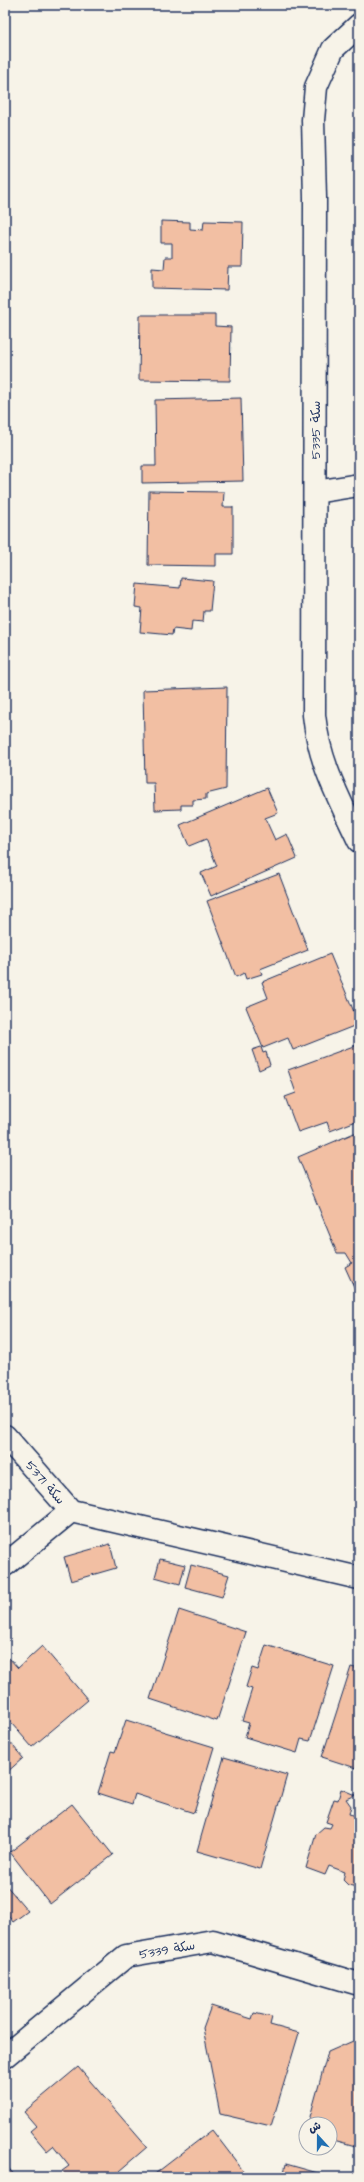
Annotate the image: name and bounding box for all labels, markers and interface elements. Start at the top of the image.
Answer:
street label: سكة 5335 [307,401,325,459]
street label: سكة 5371 [21,1457,69,1508]
street label: سكة 5339 [138,1936,197,1964]
north arrow [298,2116,338,2156]
text: ش [306,2118,323,2136]

